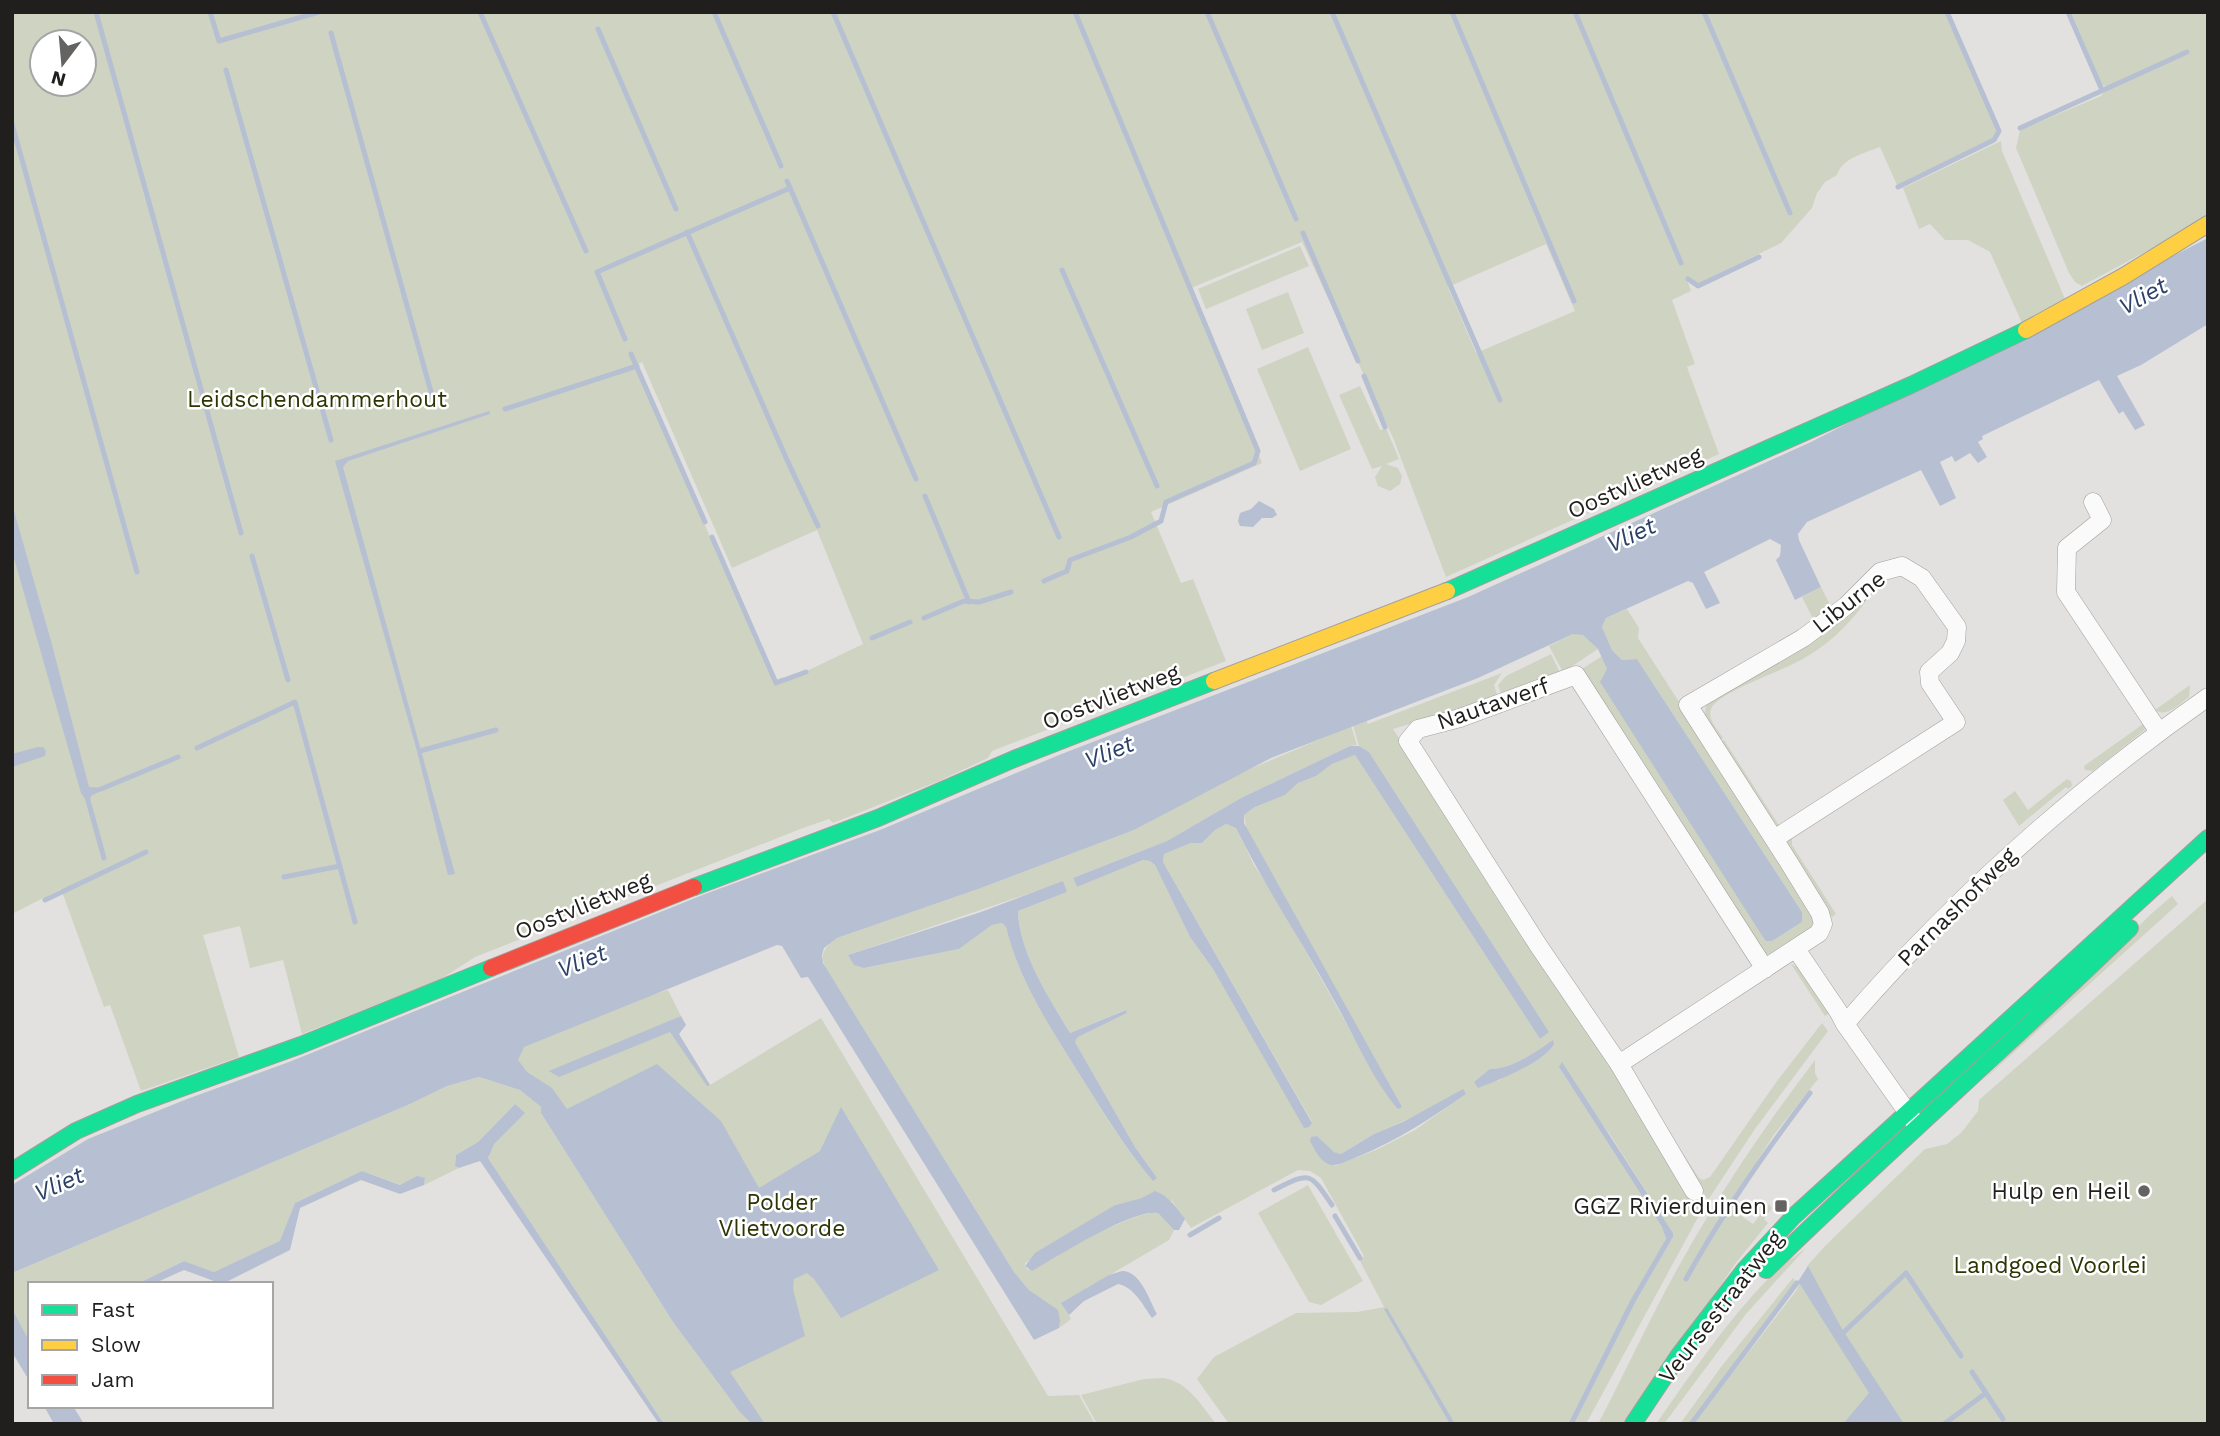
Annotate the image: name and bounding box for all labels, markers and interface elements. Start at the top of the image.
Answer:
north arrow [28,28,98,98]
text: N [49,66,68,92]
water label: Vliet [2114,271,2173,321]
park label: Leidschendammerhout [187,386,447,413]
street label: Oostvlietweg [1563,441,1707,525]
water label: Vliet [1602,511,1661,559]
street label: Liburne [1807,565,1891,639]
street label: Oostvlietweg [1039,658,1184,736]
street label: Nautawerf [1433,672,1553,736]
water label: Vliet [1080,729,1139,775]
street label: Parnashofweg [1892,841,2023,972]
street label: Oostvlietweg [511,866,656,946]
water label: Vliet [553,938,612,984]
water label: Vliet [30,1160,89,1207]
place label: Hulp en Heil [1991,1178,2130,1205]
marker: Hulp en Heil [2136,1183,2152,1199]
park label: Polder Vlietvoorde [719,1189,845,1242]
place label: GGZ Rivierduinen [1573,1193,1767,1220]
marker: GGZ Rivierduinen [1773,1198,1789,1214]
street label: Veursestraatweg [1653,1225,1789,1389]
park label: Landgoed Voorlei [1953,1252,2147,1279]
legend [28,1282,273,1408]
text: Fast [91,1297,135,1322]
text: Slow [91,1332,141,1357]
text: Jam [91,1367,134,1392]

